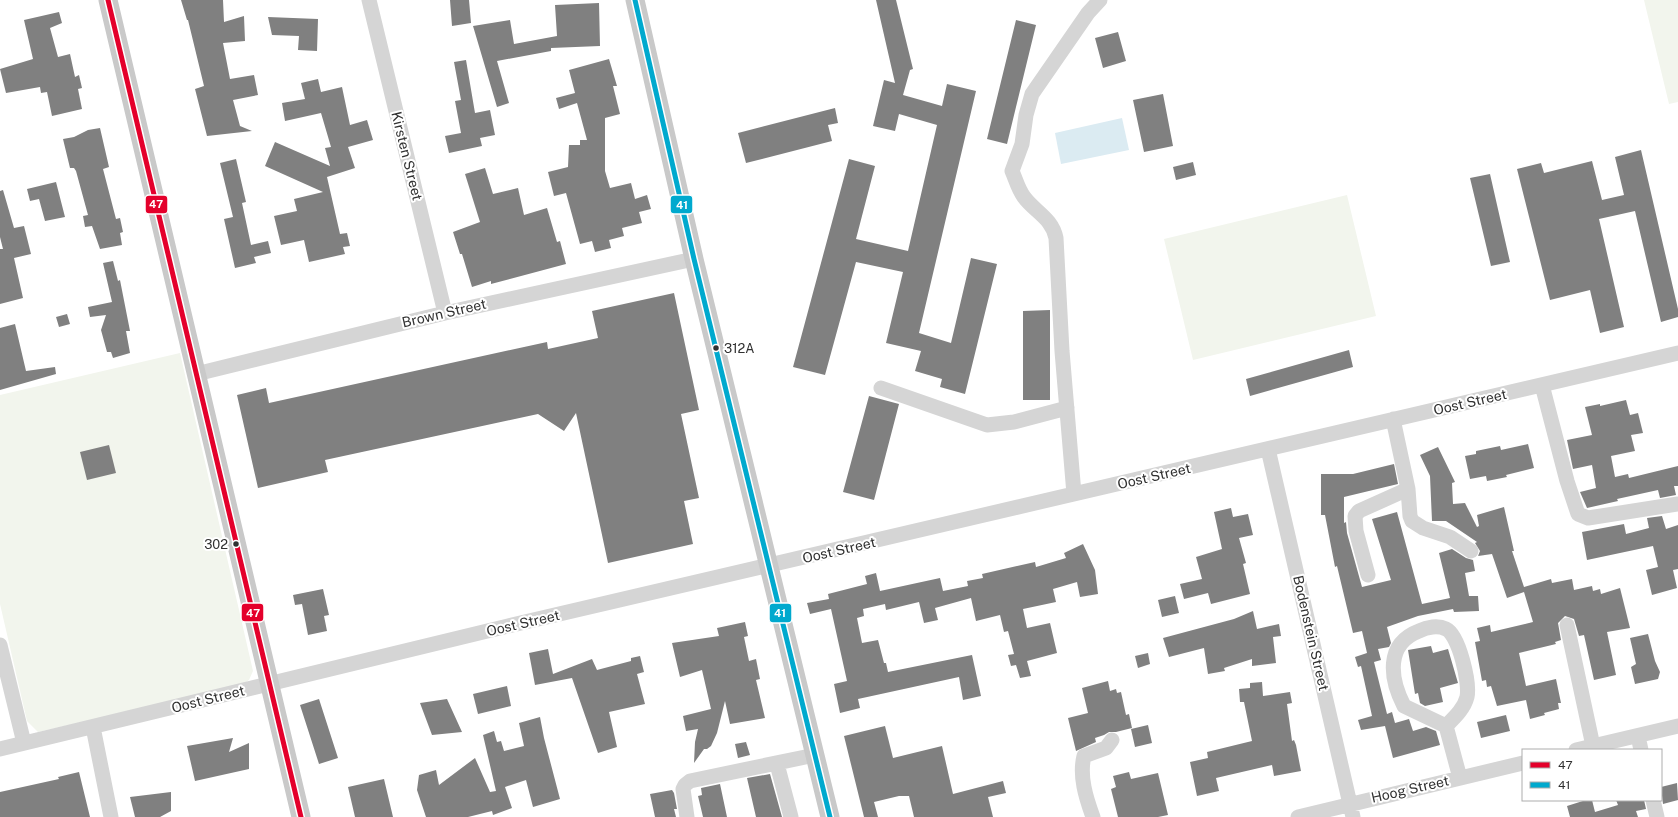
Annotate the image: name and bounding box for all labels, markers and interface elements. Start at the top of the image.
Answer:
street label: Kirsten Street [388,110,426,202]
line badge: 47 [145,195,168,214]
line badge: 41 [670,195,693,214]
text: 47 [149,198,163,210]
text: 41 [676,199,688,211]
street label: Brown Street [400,296,488,330]
place label: 312A [724,341,754,356]
marker: 312A [711,343,721,353]
street label: Oost Street [1432,386,1508,418]
street label: Oost Street [1116,460,1192,492]
street label: Oost Street [801,534,877,566]
place label: 302 [204,537,228,552]
marker: 302 [231,539,241,549]
street label: Bodenstein Street [1290,574,1332,692]
line badge: 47 [241,603,264,622]
line badge: 41 [769,603,792,623]
text: 47 [246,607,260,619]
street label: Oost Street [485,607,561,639]
text: 41 [774,607,786,619]
street label: Oost Street [170,682,246,716]
legend [1522,749,1662,801]
text: 47 [1558,758,1573,772]
street label: Hoog Street [1369,772,1451,806]
text: 41 [1558,778,1570,792]

